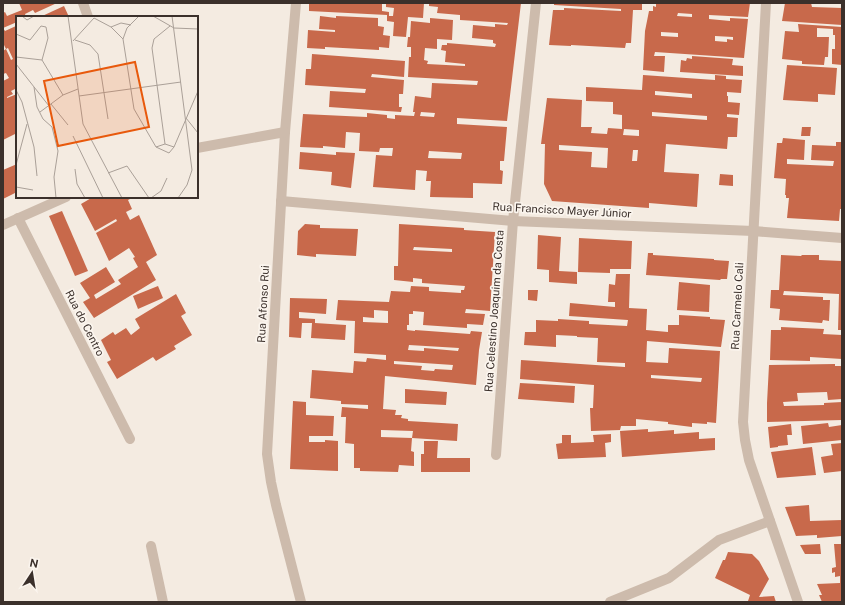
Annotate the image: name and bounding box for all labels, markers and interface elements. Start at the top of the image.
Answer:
inset map [16,16,198,198]
street label: Rua Francisco Mayer Júnior [492,200,632,220]
street label: Rua Celestino Joaquim da Costa [482,230,506,392]
street label: Rua Carmelo Cali [729,262,745,350]
street label: Rua Afonso Rui [255,265,271,343]
street label: Rua do Centro [63,288,107,358]
north arrow [12,553,52,593]
text: N [29,556,40,570]

